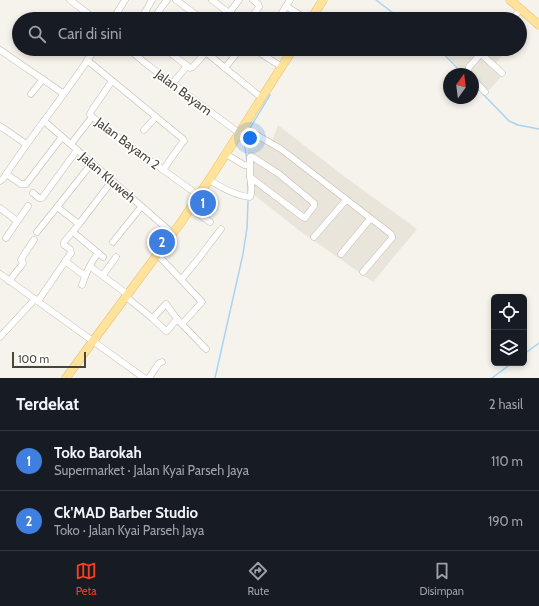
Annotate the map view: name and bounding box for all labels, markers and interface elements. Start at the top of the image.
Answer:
search box [12,12,527,56]
icon: search [26,23,48,45]
text: Cari di sini [58,25,122,43]
street label: Jalan Bayam [152,65,215,118]
north arrow [443,68,479,104]
street label: Jalan Bayam 2 [92,113,164,173]
your location [240,128,260,148]
street label: Jalan Kluweh [76,148,139,206]
pin: 1 [190,188,216,218]
pin: 2 [149,227,175,257]
map controls [491,294,527,366]
button: locate [491,294,527,330]
button: layers [491,330,527,366]
scale bar [12,350,86,369]
text: 100 m [18,352,49,366]
text: Terdekat [16,394,79,414]
text: 2 hasil [489,396,523,412]
text: Toko Barokah [54,444,142,462]
text: 1 [27,453,31,469]
text: 110 m [491,453,523,469]
text: Supermarket · Jalan Kyai Parseh Jaya [54,462,249,478]
text: Ck'MAD Barber Studio [54,504,198,522]
text: 2 [26,513,32,529]
text: 190 m [488,513,523,529]
text: Toko · Jalan Kyai Parseh Jaya [54,522,204,538]
tab: Peta [75,560,97,598]
tab: Rute [247,560,269,598]
tab: Disimpan [420,560,464,598]

